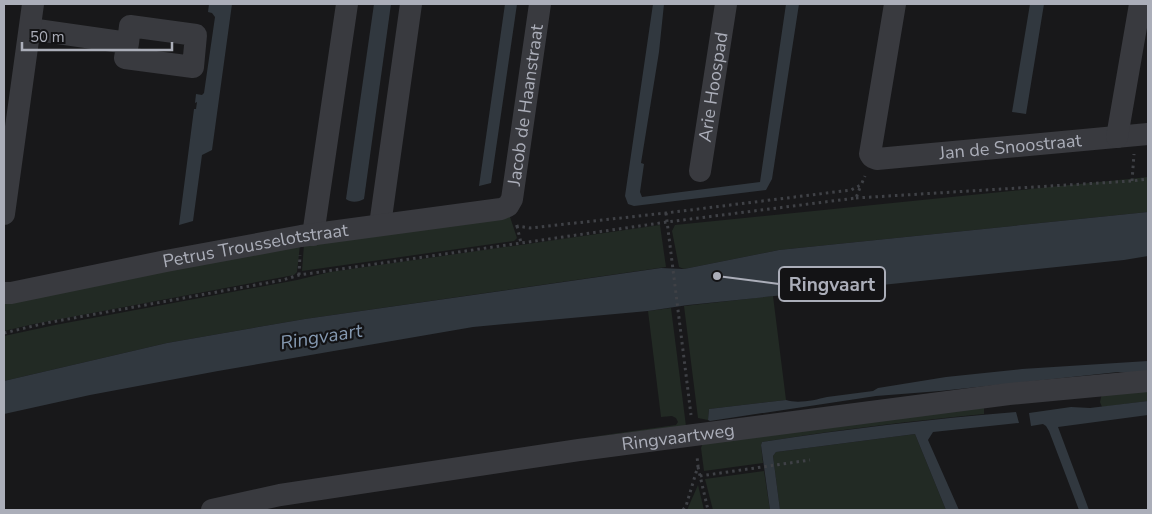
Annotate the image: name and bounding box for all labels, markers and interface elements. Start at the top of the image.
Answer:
scale bar [22,20,172,52]
street label: Jacob de Haanstraat [502,22,549,188]
text: 50 m [30,27,65,47]
street label: Arie Hoospad [693,30,733,144]
street label: Jan de Snoostraat [937,128,1083,165]
street label: Petrus Trousselotstraat [161,218,350,273]
callout: Ringvaart [779,267,885,301]
text: Ringvaart [789,272,876,298]
water label: Ringvaart [278,317,365,356]
street label: Ringvaartweg [620,418,736,456]

